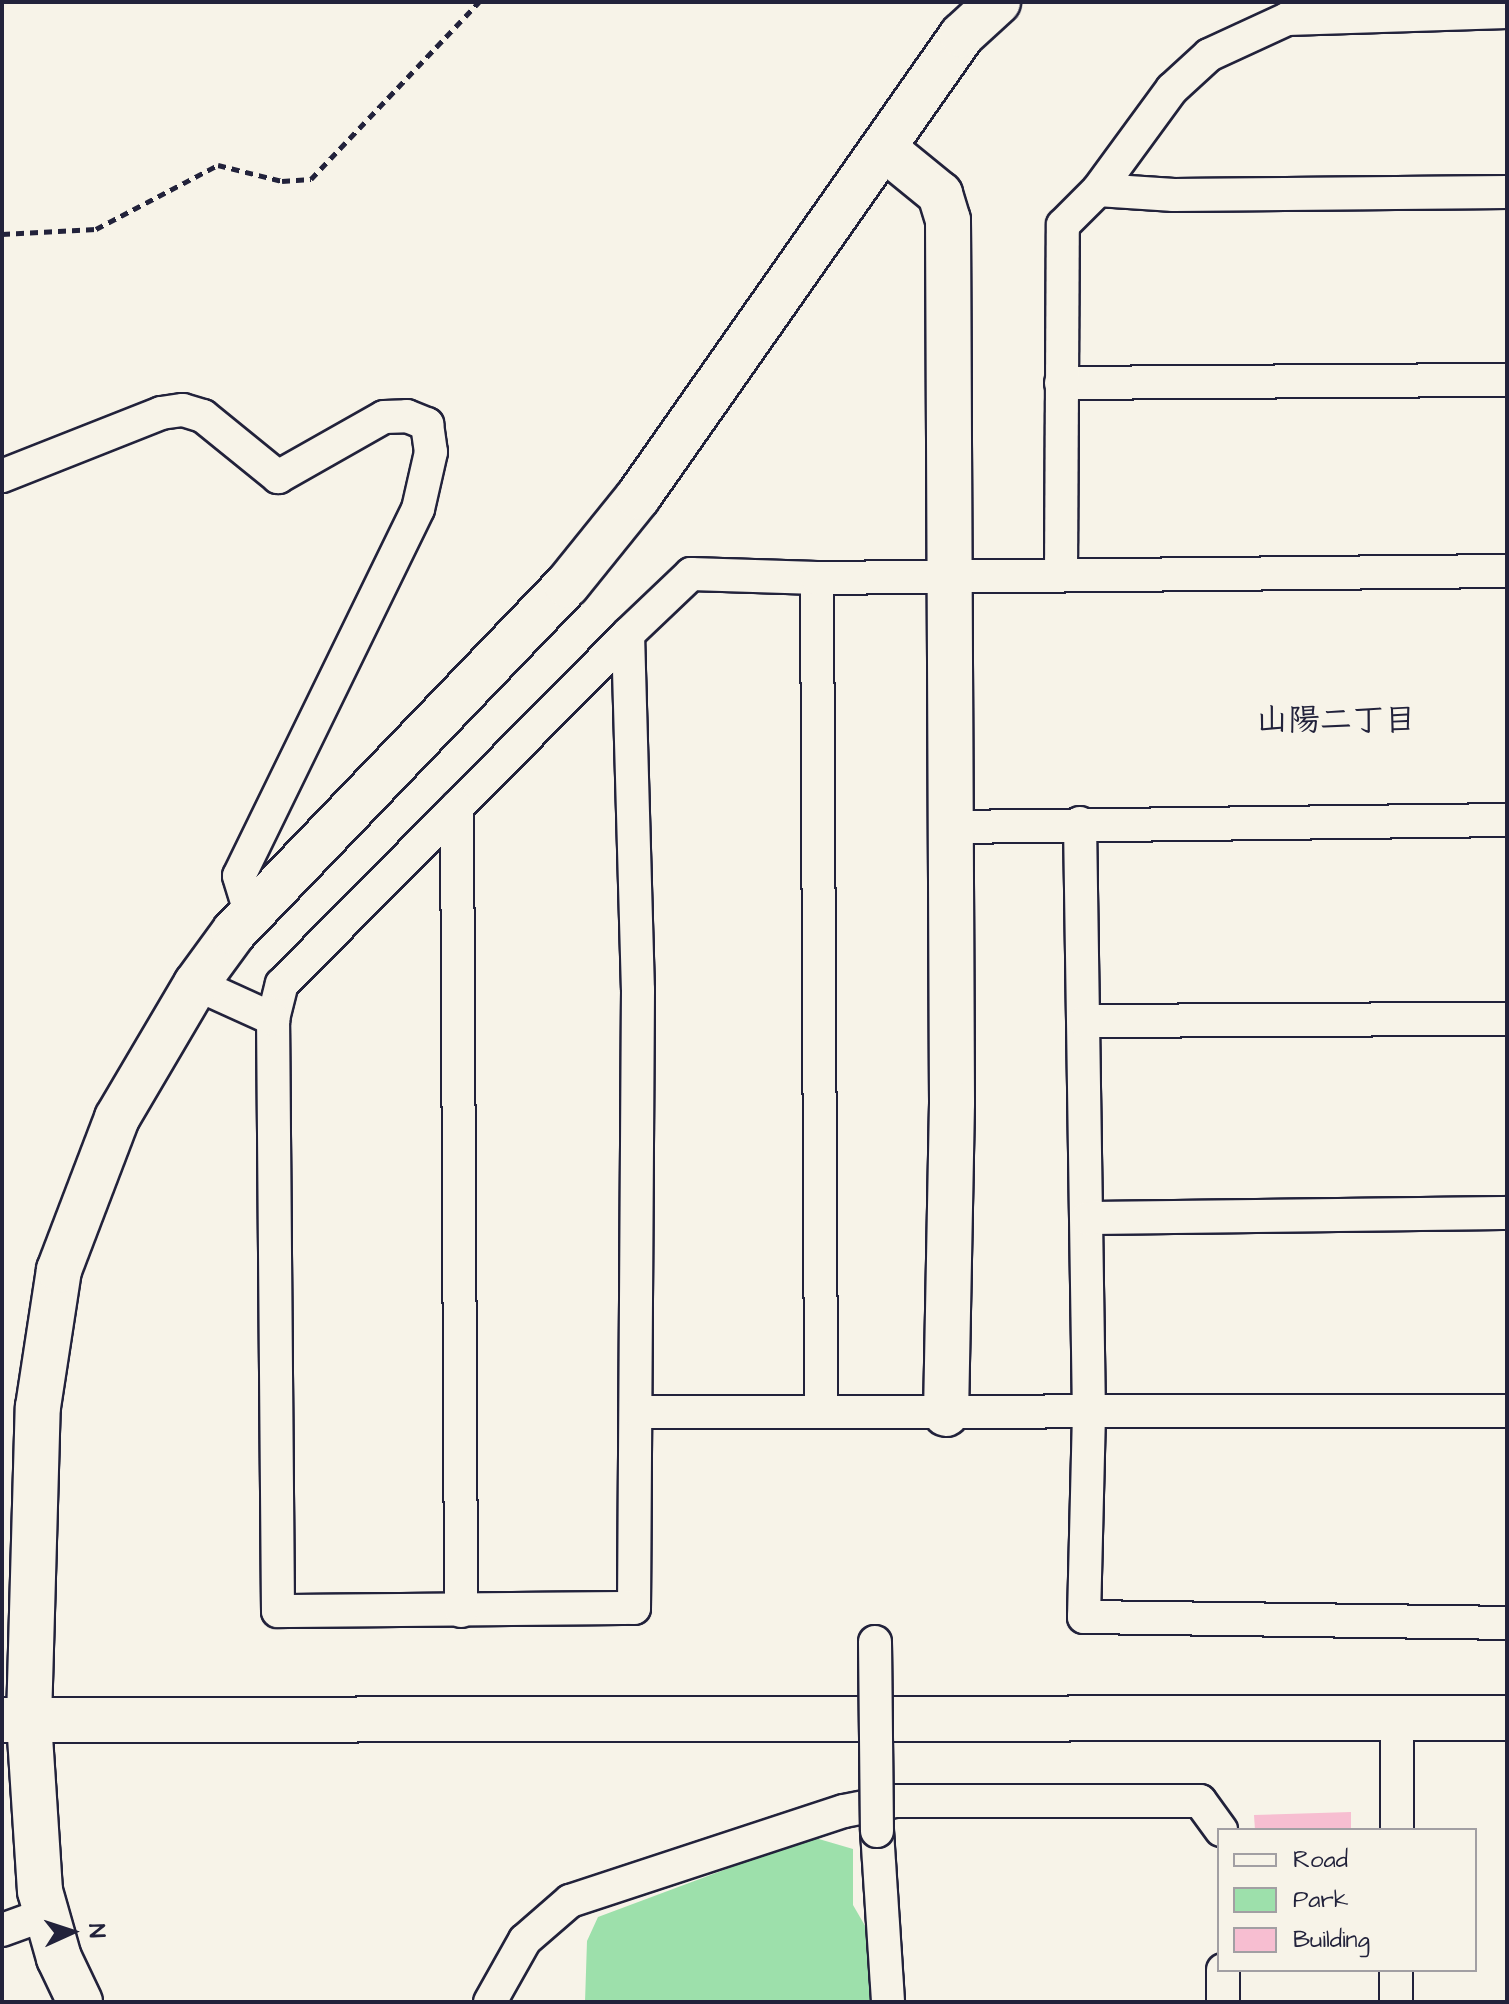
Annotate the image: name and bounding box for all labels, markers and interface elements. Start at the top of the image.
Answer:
district label: 山陽二丁目 [1256,702,1416,740]
legend [1217,1828,1477,1972]
text: Road [1293,1843,1348,1877]
text: Park [1293,1883,1349,1917]
north arrow [32,1892,112,1972]
text: N [81,1923,112,1938]
text: Building [1293,1923,1370,1957]

